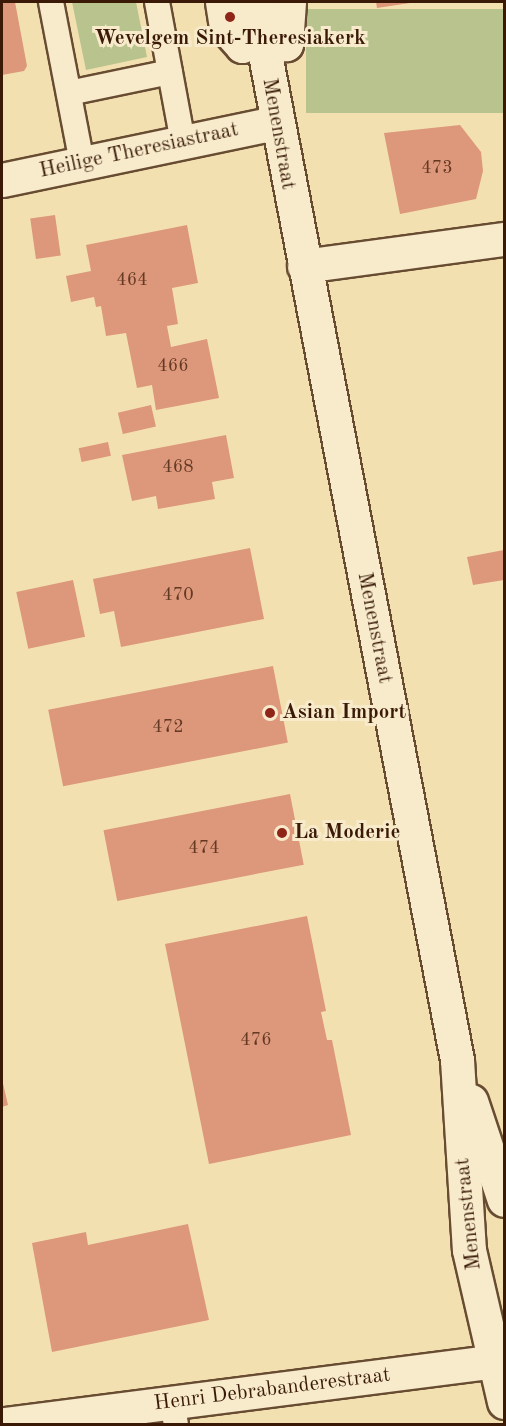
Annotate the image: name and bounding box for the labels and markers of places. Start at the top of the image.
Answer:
marker: Wevelgem Sint-Theresiakerk [223,10,237,24]
place label: Wevelgem Sint-Theresiakerk [94,26,366,52]
place label: Asian Import [282,700,406,726]
marker: Asian Import [263,706,277,720]
place label: La Moderie [294,820,400,846]
marker: La Moderie [275,826,289,840]

